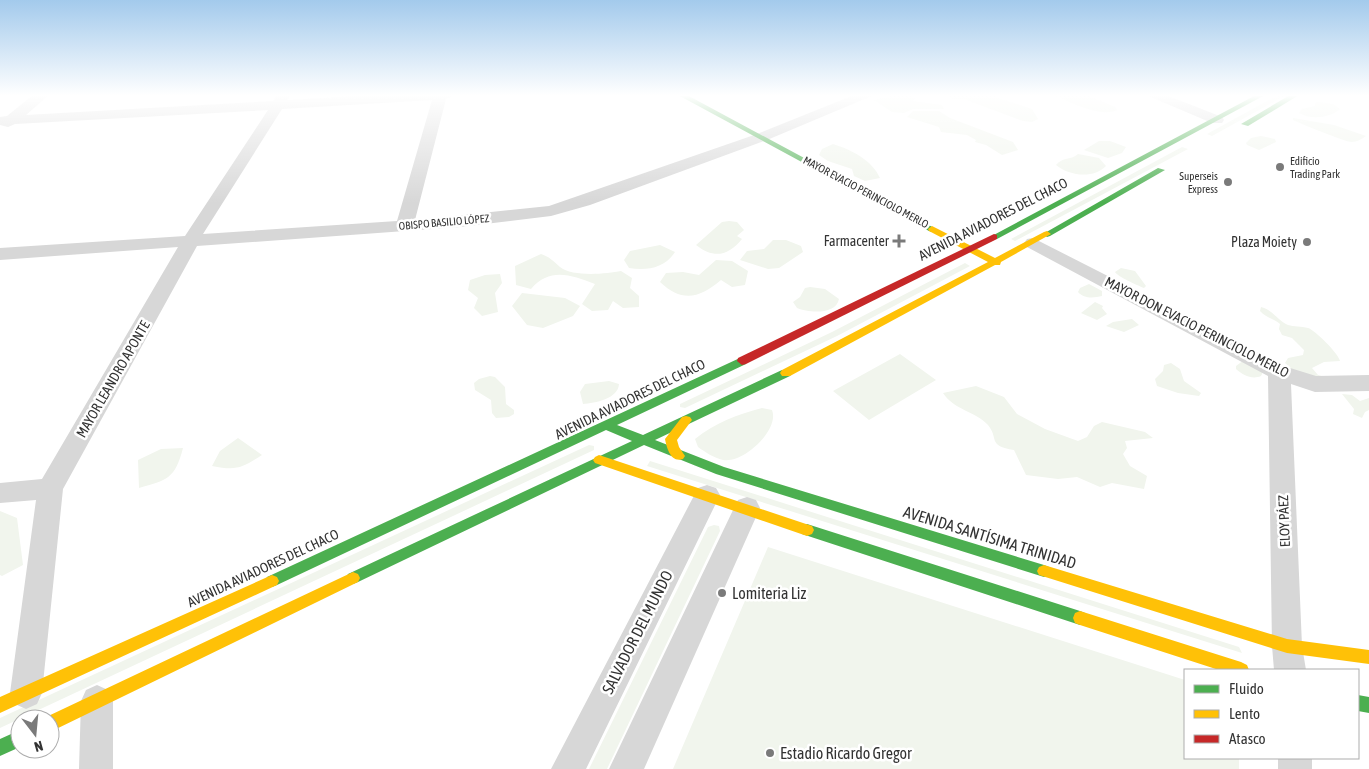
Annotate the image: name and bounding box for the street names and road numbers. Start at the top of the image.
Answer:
street label: MAYOR EVACIO PERINCIOLO MERLO [801,154,931,230]
street label: AVENIDA AVIADORES DEL CHACO [916,174,1070,264]
street label: OBISPO BASILIO LÓPEZ [398,212,490,232]
street label: MAYOR DON EVACIO PERINCIOLO MERLO [1102,273,1292,381]
street label: MAYOR LEANDRO APONTE [73,318,153,440]
street label: AVENIDA AVIADORES DEL CHACO [552,356,708,442]
street label: ELOY PÁEZ [1275,495,1293,547]
street label: AVENIDA SANTÍSIMA TRINIDAD [901,502,1079,572]
street label: AVENIDA AVIADORES DEL CHACO [185,526,341,610]
street label: SALVADOR DEL MUNDO [598,567,676,697]

